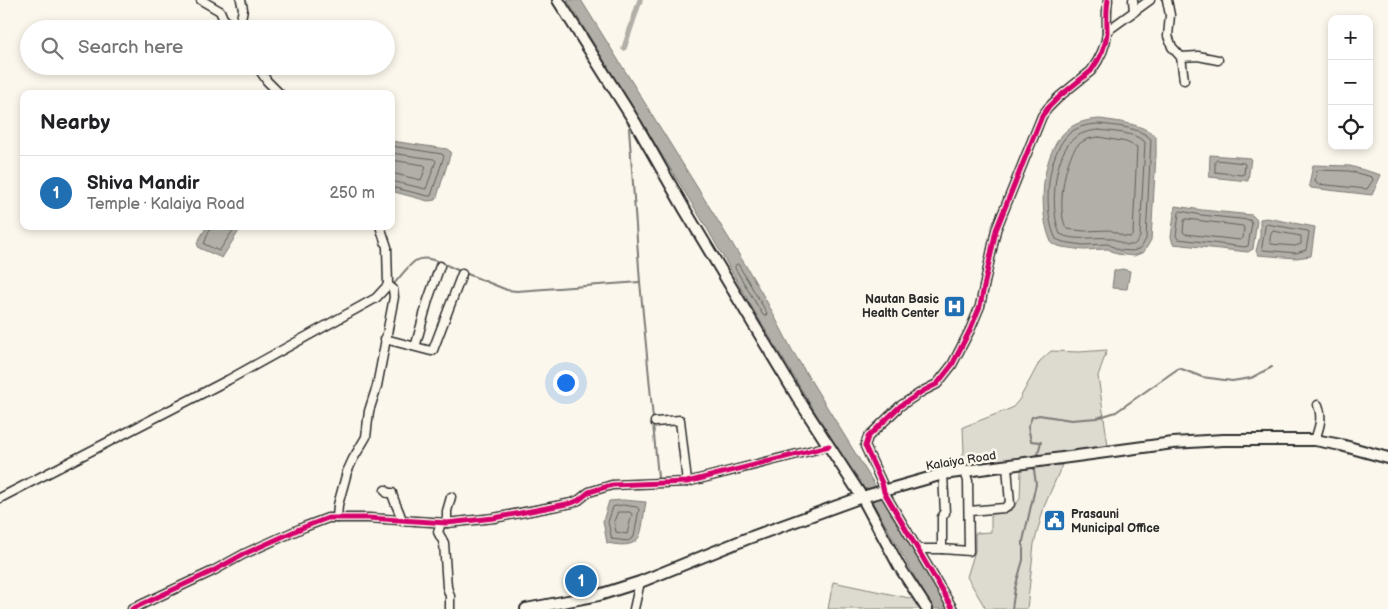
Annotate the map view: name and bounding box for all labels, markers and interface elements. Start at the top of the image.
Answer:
map controls [1328,15,1373,150]
button: + [1328,15,1373,60]
search box [20,20,395,75]
icon: search [38,34,66,62]
text: Search here [78,36,183,59]
button: − [1328,60,1373,105]
button: locate [1328,105,1373,150]
text: Nearby [40,110,110,135]
text: Shiva Mandir [87,172,199,195]
text: 1 [53,184,59,203]
text: 250 m [329,184,375,203]
text: Temple · Kalaiya Road [87,195,245,214]
place label: Nautan Basic Health Center [862,292,939,321]
hospital icon: Nautan Basic Health Center [943,294,967,318]
your location [553,370,579,396]
street label: Kalaiya Road [925,448,997,474]
place label: Prasauni Municipal Office [1071,507,1160,536]
public building icon: Prasauni Municipal Office [1043,509,1067,533]
pin: 1 [565,562,597,600]

